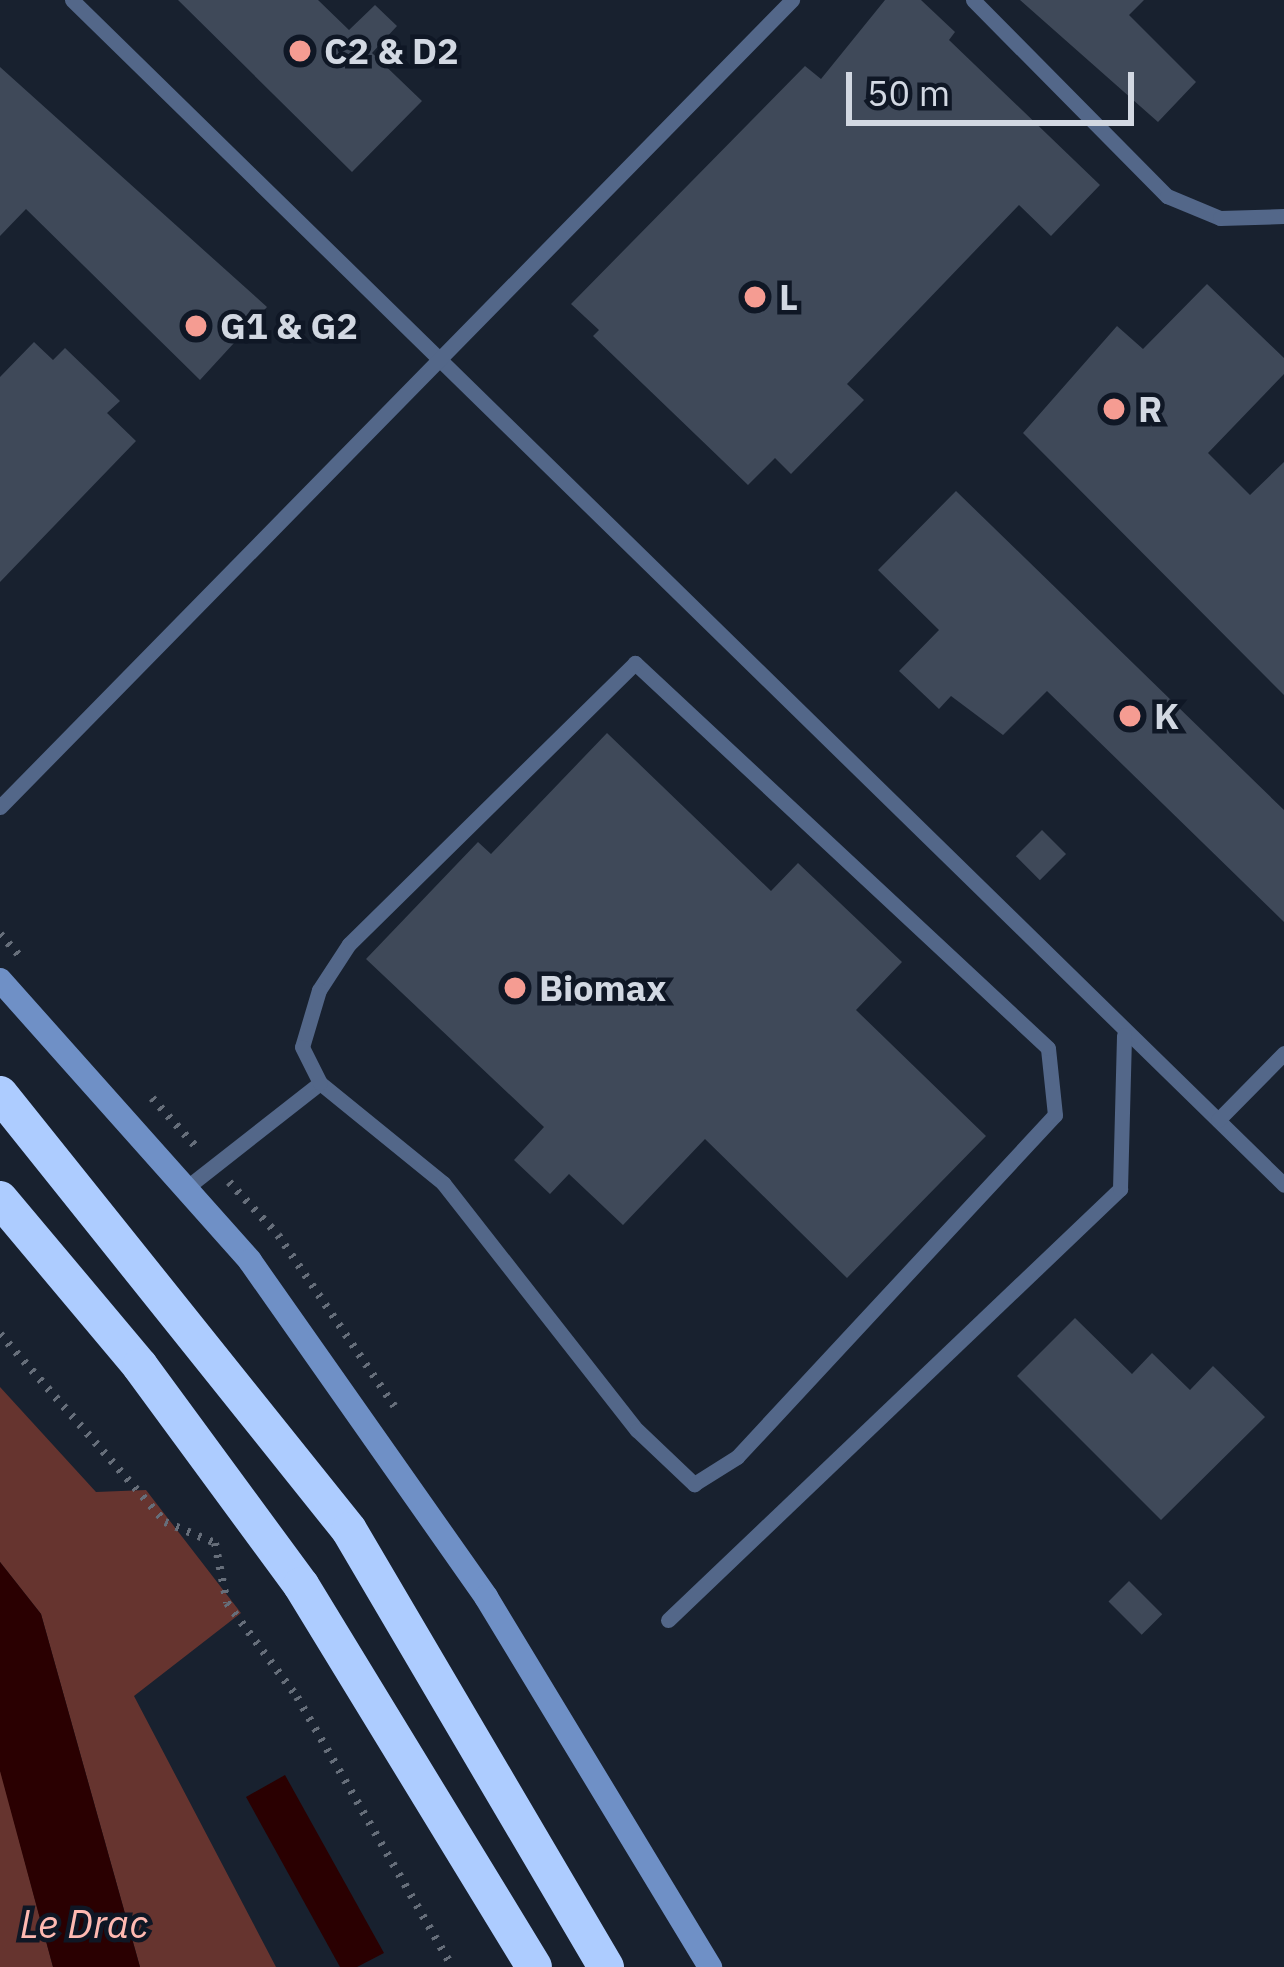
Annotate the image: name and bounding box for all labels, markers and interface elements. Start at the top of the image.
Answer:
place label: C2 & D2 [324,29,459,73]
marker: C2 & D2 [287,38,313,64]
scale bar [852,48,1140,122]
text: 50 m [867,69,950,116]
place label: L [779,275,798,319]
marker: L [742,284,768,310]
place label: G1 & G2 [220,304,358,348]
marker: G1 & G2 [183,313,209,339]
place label: R [1138,387,1162,431]
marker: R [1101,396,1127,422]
place label: K [1154,694,1179,738]
marker: K [1117,703,1143,729]
place label: Biomax [539,966,666,1010]
marker: Biomax [502,975,528,1001]
water label: Le Drac [20,1901,148,1947]

